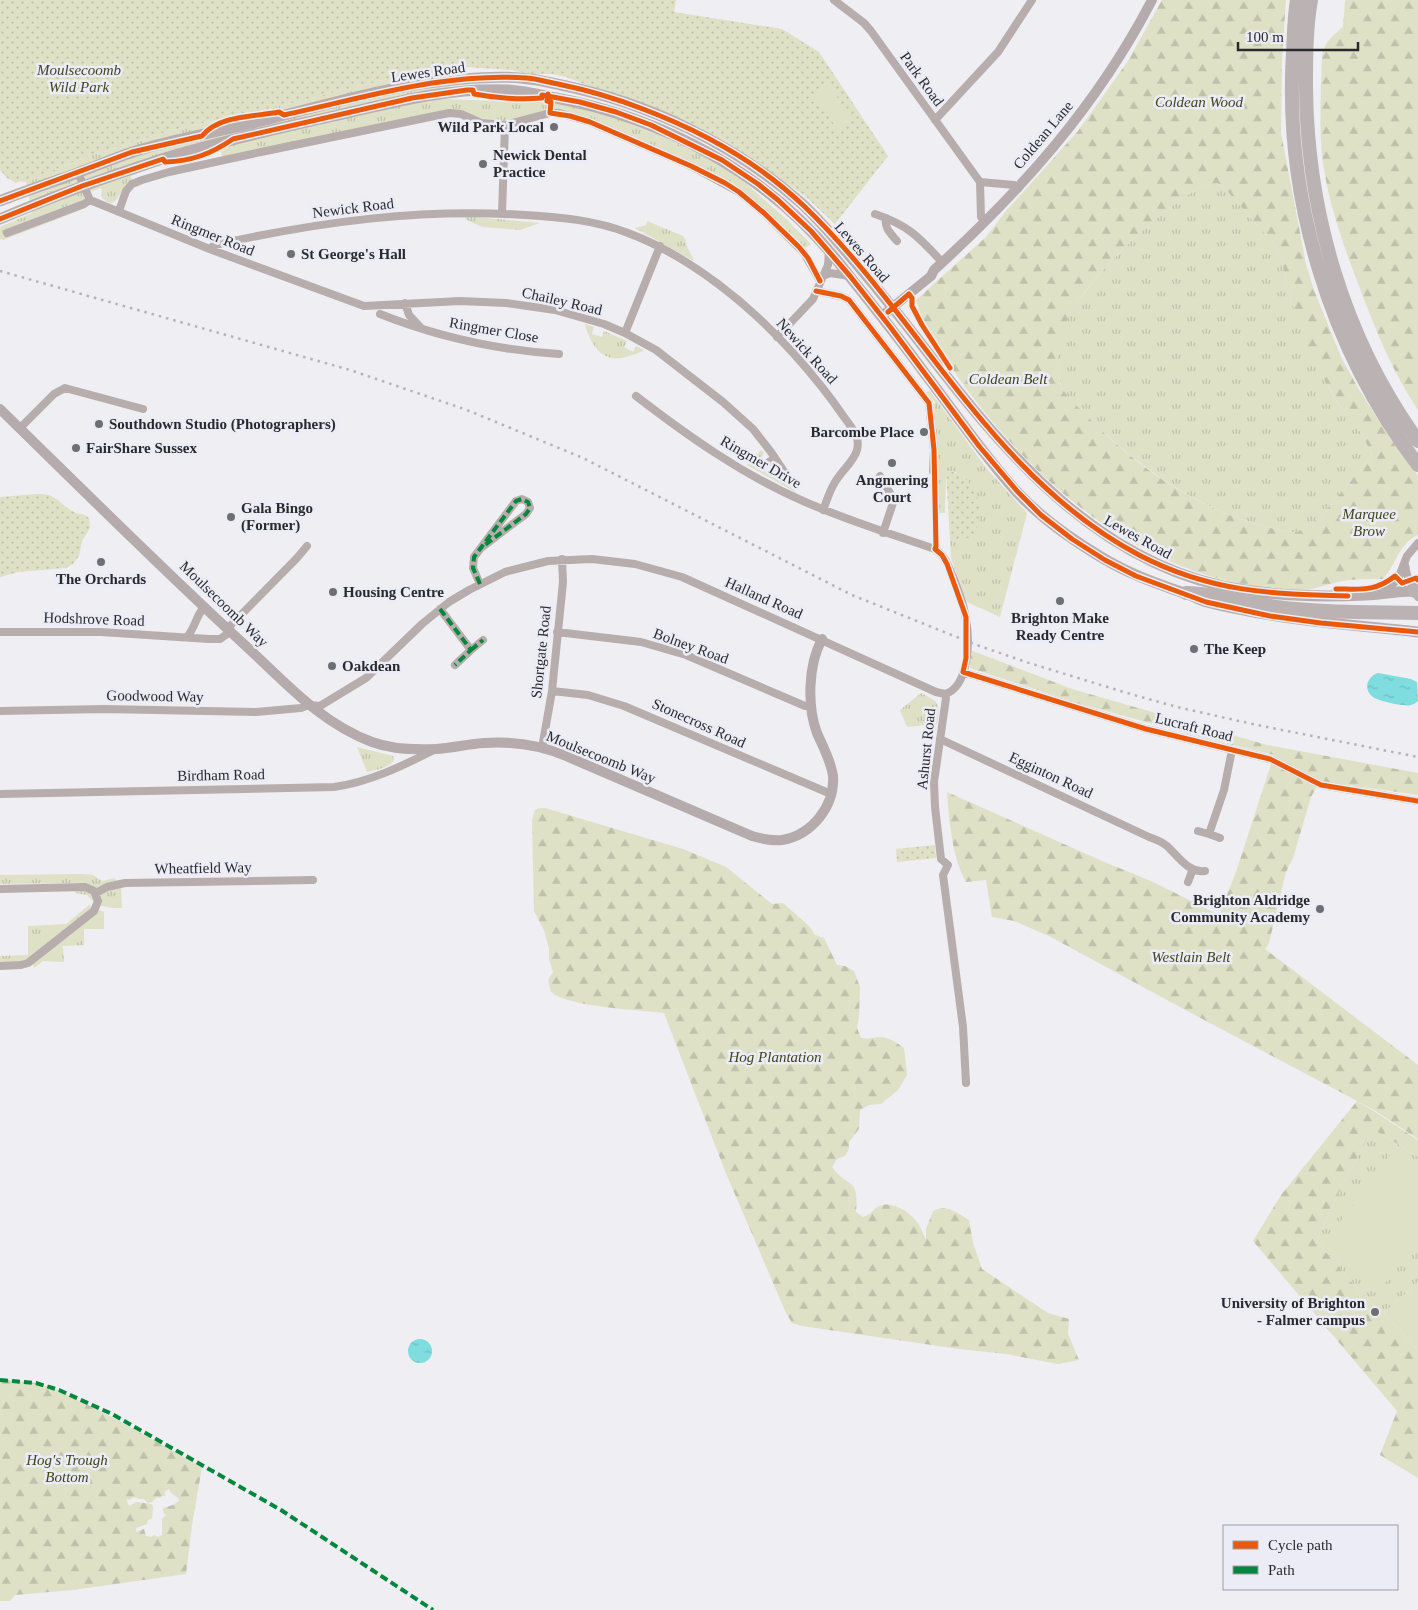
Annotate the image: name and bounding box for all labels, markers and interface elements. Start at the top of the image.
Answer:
scale bar [1238,20,1358,52]
text: 100 m [1246,29,1284,45]
street label: Park Road [897,49,947,110]
street label: Lewes Road [390,59,467,85]
park label: Moulsecoomb Wild Park [36,62,122,95]
park label: Coldean Wood [1155,94,1244,110]
street label: Coldean Lane [1010,98,1076,172]
place label: Wild Park Local [438,119,544,135]
marker: Wild Park Local [548,121,560,133]
place label: Newick Dental Practice [493,147,587,180]
marker: Newick Dental Practice [477,158,489,170]
street label: Newick Road [311,195,395,221]
street label: Ringmer Road [169,211,257,259]
street label: Lewes Road [832,219,893,286]
place label: St George's Hall [301,246,406,262]
marker: St George's Hall [285,248,297,260]
street label: Chailey Road [520,284,604,318]
street label: Ringmer Close [448,314,540,346]
street label: Newick Road [774,315,841,387]
park label: Coldean Belt [969,371,1048,387]
place label: Southdown Studio (Photographers) [109,416,336,433]
marker: Southdown Studio (Photographers) [93,418,105,430]
place label: Barcombe Place [811,424,914,440]
marker: Barcombe Place [918,426,930,438]
street label: Ringmer Drive [718,432,804,492]
place label: FairShare Sussex [86,440,197,456]
marker: FairShare Sussex [70,442,82,454]
marker: Angmering Court [886,457,898,469]
place label: Angmering Court [856,472,929,505]
place label: Gala Bingo (Former) [241,500,313,534]
park label: Marquee Brow [1341,506,1396,539]
marker: Gala Bingo (Former) [225,511,237,523]
street label: Lewes Road [1102,512,1175,562]
marker: The Orchards [95,556,107,568]
street label: Moulsecoomb Way [177,558,272,651]
place label: The Orchards [56,571,146,587]
street label: Halland Road [723,574,806,622]
place label: Housing Centre [343,584,444,600]
marker: Housing Centre [327,586,339,598]
marker: Brighton Make Ready Centre [1054,595,1066,607]
street label: Shortgate Road [528,604,554,699]
street label: Hodshrove Road [43,609,145,629]
place label: Brighton Make Ready Centre [1011,610,1109,643]
street label: Bolney Road [651,625,731,667]
place label: The Keep [1204,641,1266,657]
marker: The Keep [1188,643,1200,655]
place label: Oakdean [342,658,401,674]
marker: Oakdean [326,660,338,672]
street label: Goodwood Way [106,687,204,705]
street label: Stonecross Road [650,695,749,751]
street label: Ashurst Road [914,707,938,791]
street label: Lucraft Road [1153,710,1235,745]
street label: Moulsecoomb Way [544,728,658,786]
street label: Egginton Road [1007,749,1096,802]
street label: Birdham Road [177,766,266,784]
street label: Wheatfield Way [154,859,252,877]
place label: Brighton Aldridge Community Academy [1170,892,1310,925]
marker: Brighton Aldridge Community Academy [1314,903,1326,915]
park label: Westlain Belt [1151,949,1231,965]
park label: Hog Plantation [728,1049,821,1065]
place label: University of Brighton - Falmer campus [1221,1295,1366,1328]
marker: University of Brighton - Falmer campus [1369,1306,1381,1318]
park label: Hog's Trough Bottom [25,1452,108,1485]
legend [1223,1525,1398,1590]
text: Cycle path [1268,1537,1333,1553]
text: Path [1268,1562,1295,1578]

